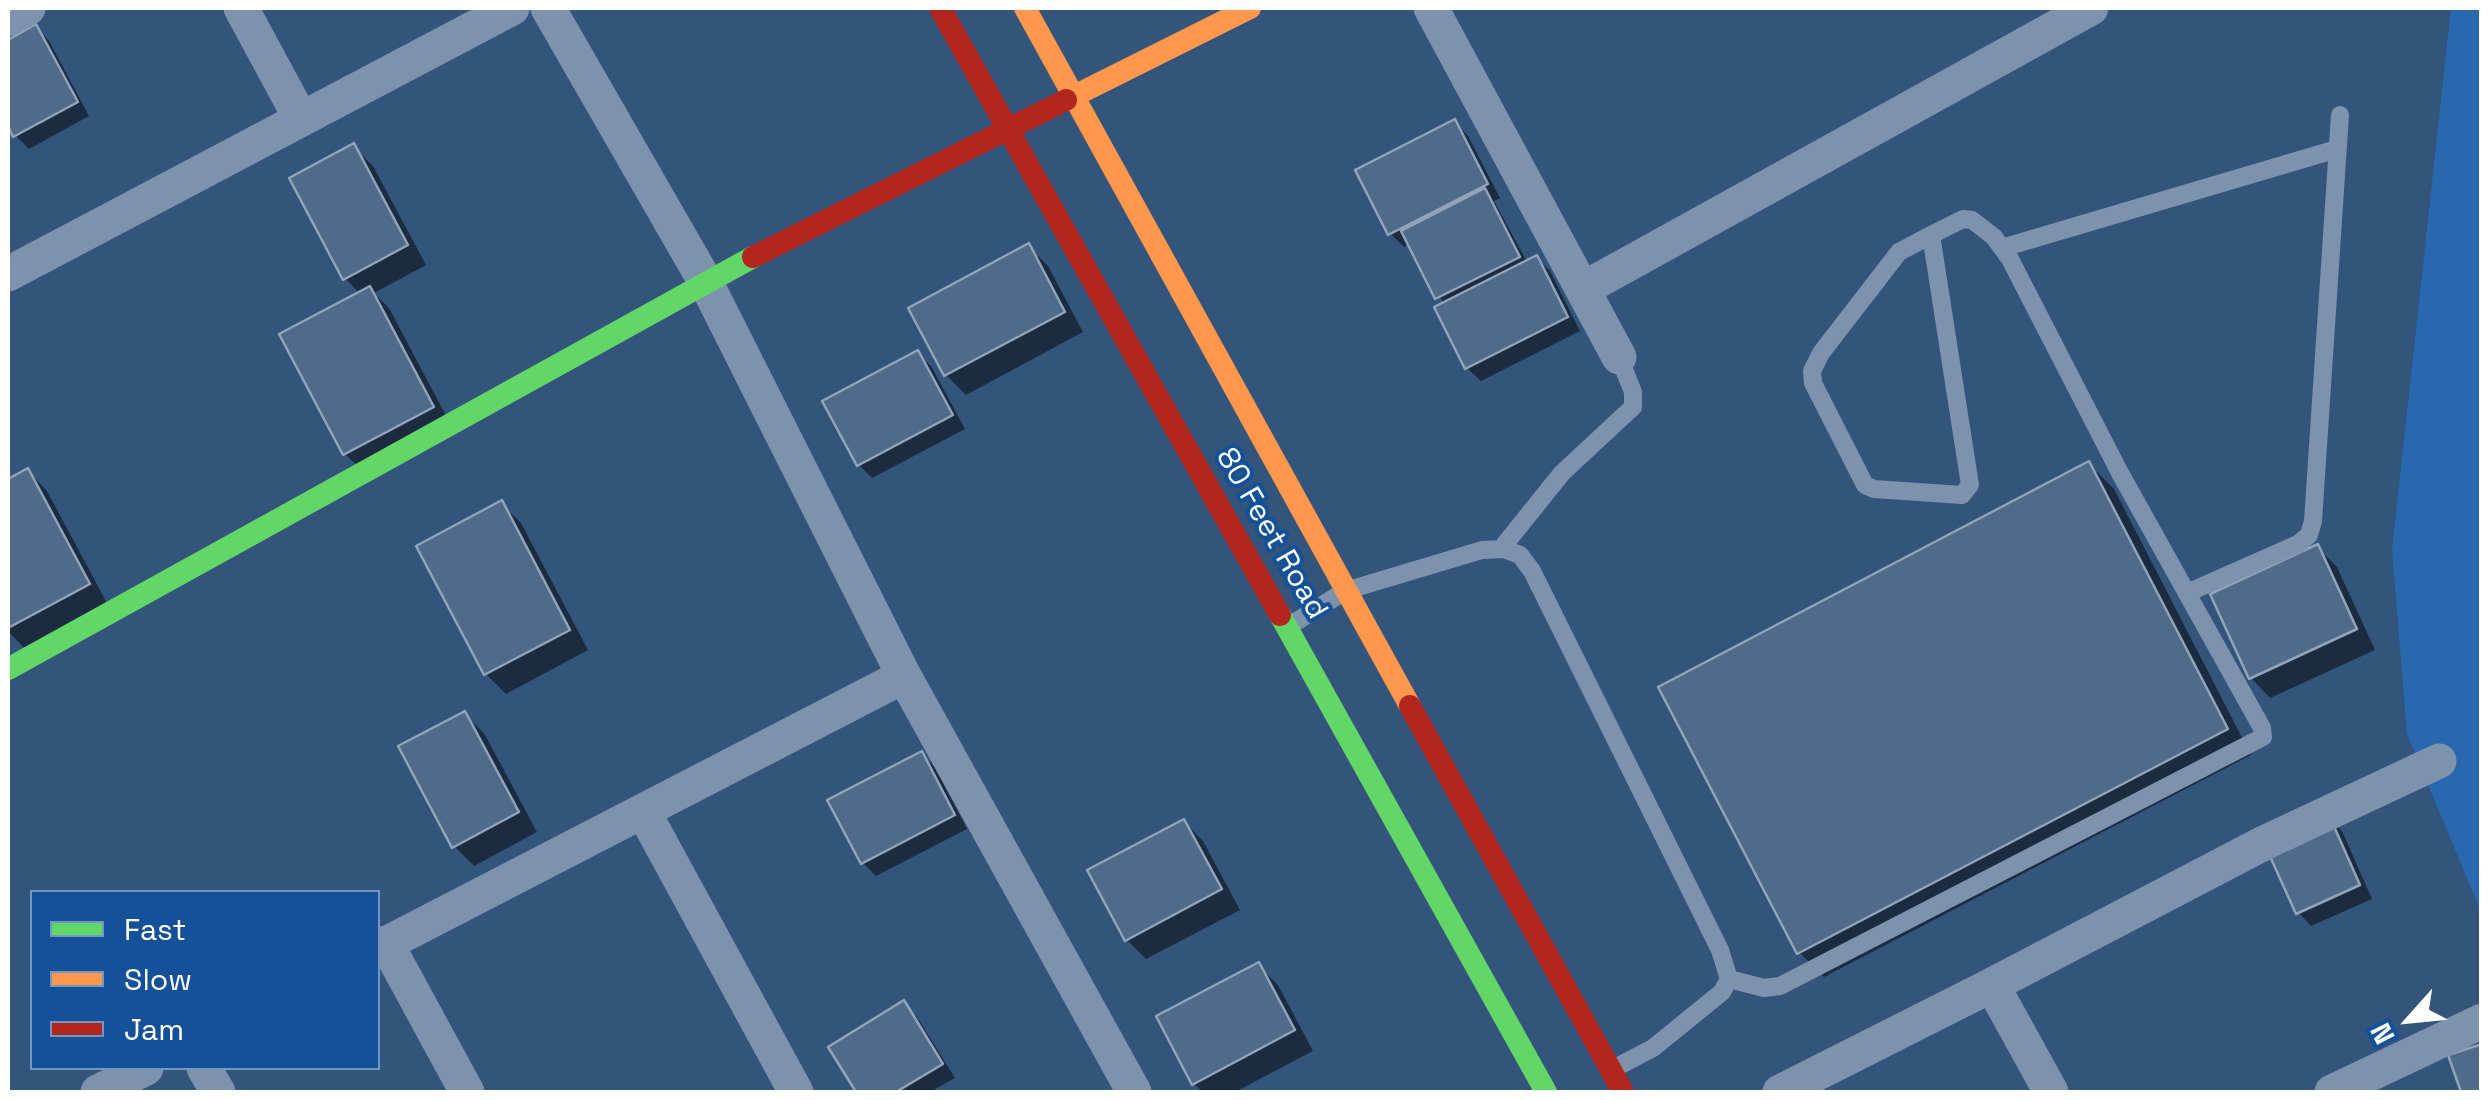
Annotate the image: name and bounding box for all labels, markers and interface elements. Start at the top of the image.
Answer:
street label: 80 Feet Road [1207,442,1335,626]
legend [30,890,380,1070]
text: Fast [124,910,186,949]
text: Slow [124,960,192,999]
north arrow [2359,970,2459,1070]
text: Jam [124,1010,184,1049]
text: N [2362,1017,2403,1050]

